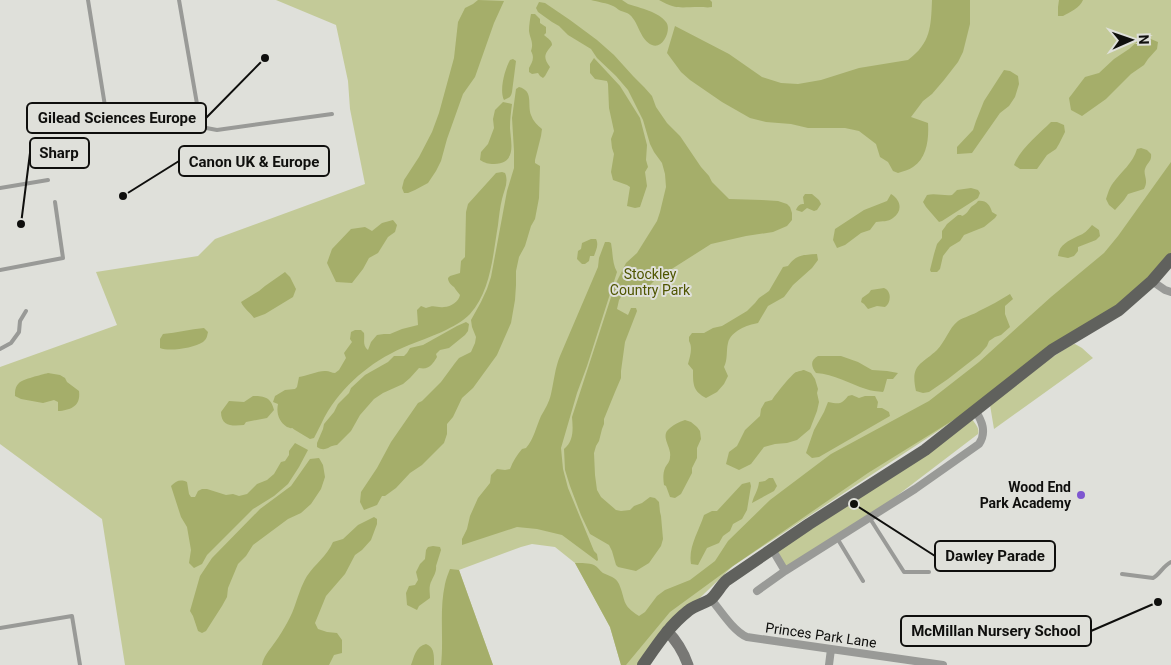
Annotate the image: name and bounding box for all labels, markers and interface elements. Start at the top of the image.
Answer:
north arrow [1106,15,1156,65]
text: N [1136,34,1152,45]
callout: Gilead Sciences Europe [27,103,206,133]
text: Gilead Sciences Europe [38,109,196,127]
callout: Sharp [30,138,89,168]
text: Sharp [39,144,79,162]
callout: Canon UK & Europe [179,146,329,176]
text: Canon UK & Europe [189,153,319,171]
park label: Stockley Country Park [610,266,691,298]
place label: Wood End Park Academy [980,479,1072,511]
marker: Wood End Park Academy [1075,489,1087,501]
callout: Dawley Parade [935,541,1055,571]
text: Dawley Parade [945,547,1045,565]
callout: McMillan Nursery School [901,616,1091,646]
street label: Princes Park Lane [764,619,878,651]
text: McMillan Nursery School [911,622,1081,640]

